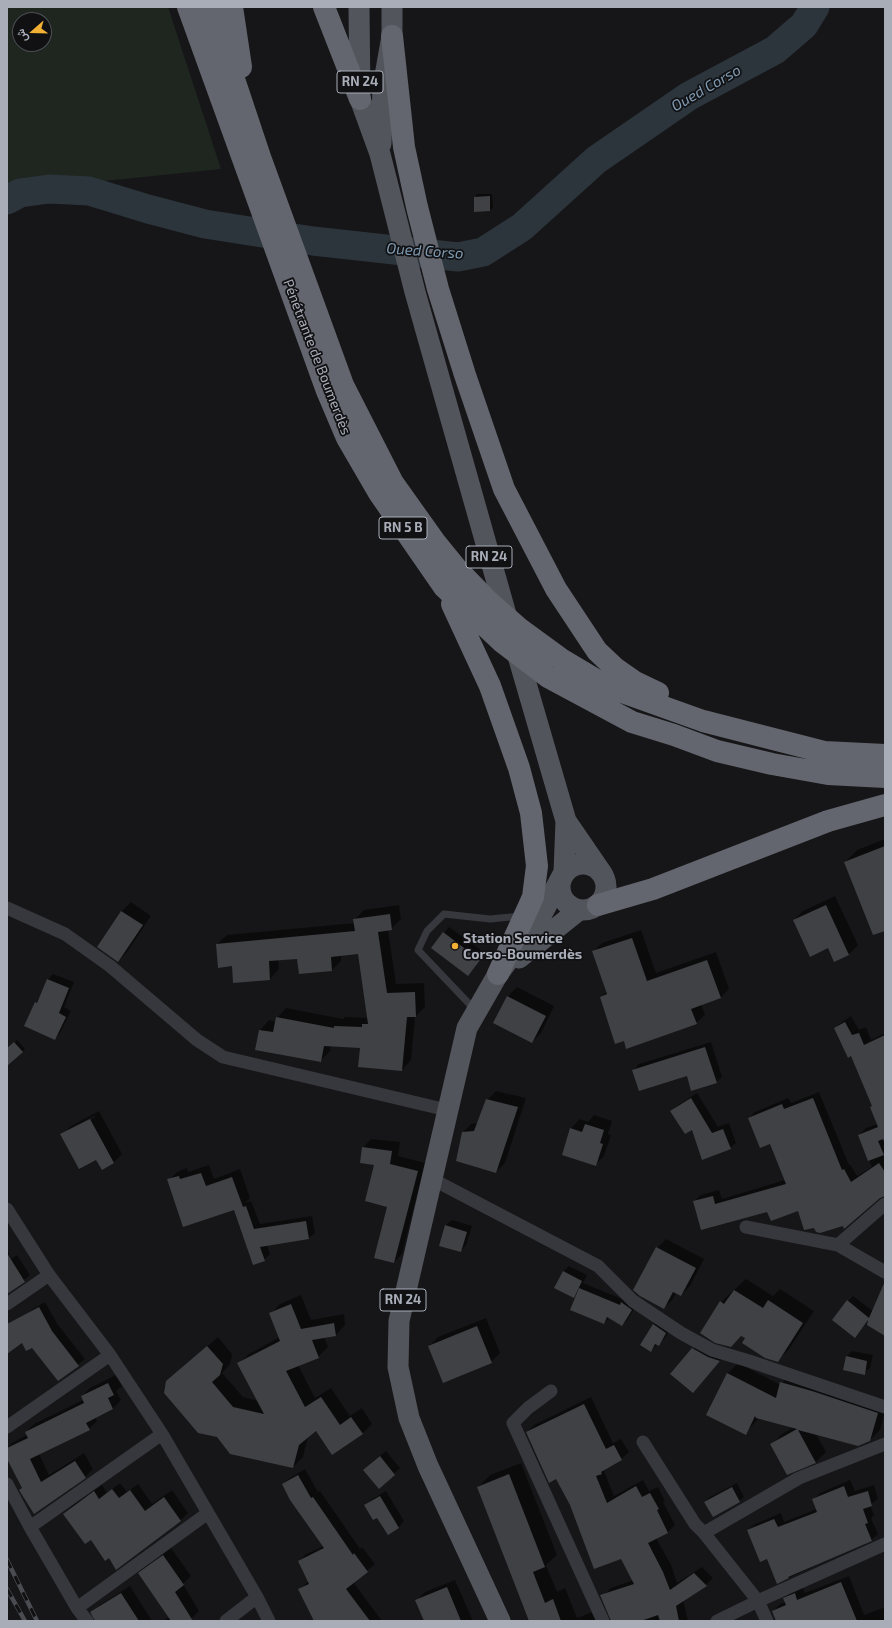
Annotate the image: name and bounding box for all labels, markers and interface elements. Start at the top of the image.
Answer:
north arrow [12,12,52,52]
text: ش [13,27,30,44]
water label: Oued Corso [668,61,744,115]
road number: RN 24 [337,71,383,93]
water label: Oued Corso [386,239,464,263]
street label: Pénétrante de Boumerdès [280,277,354,437]
road number: RN 5 B [379,517,427,539]
road number: RN 24 [466,546,512,568]
place label: Station Service Corso-Boumerdès [463,930,582,962]
marker: Station Service Corso-Boumerdès [450,941,460,951]
road number: RN 24 [380,1289,426,1311]

